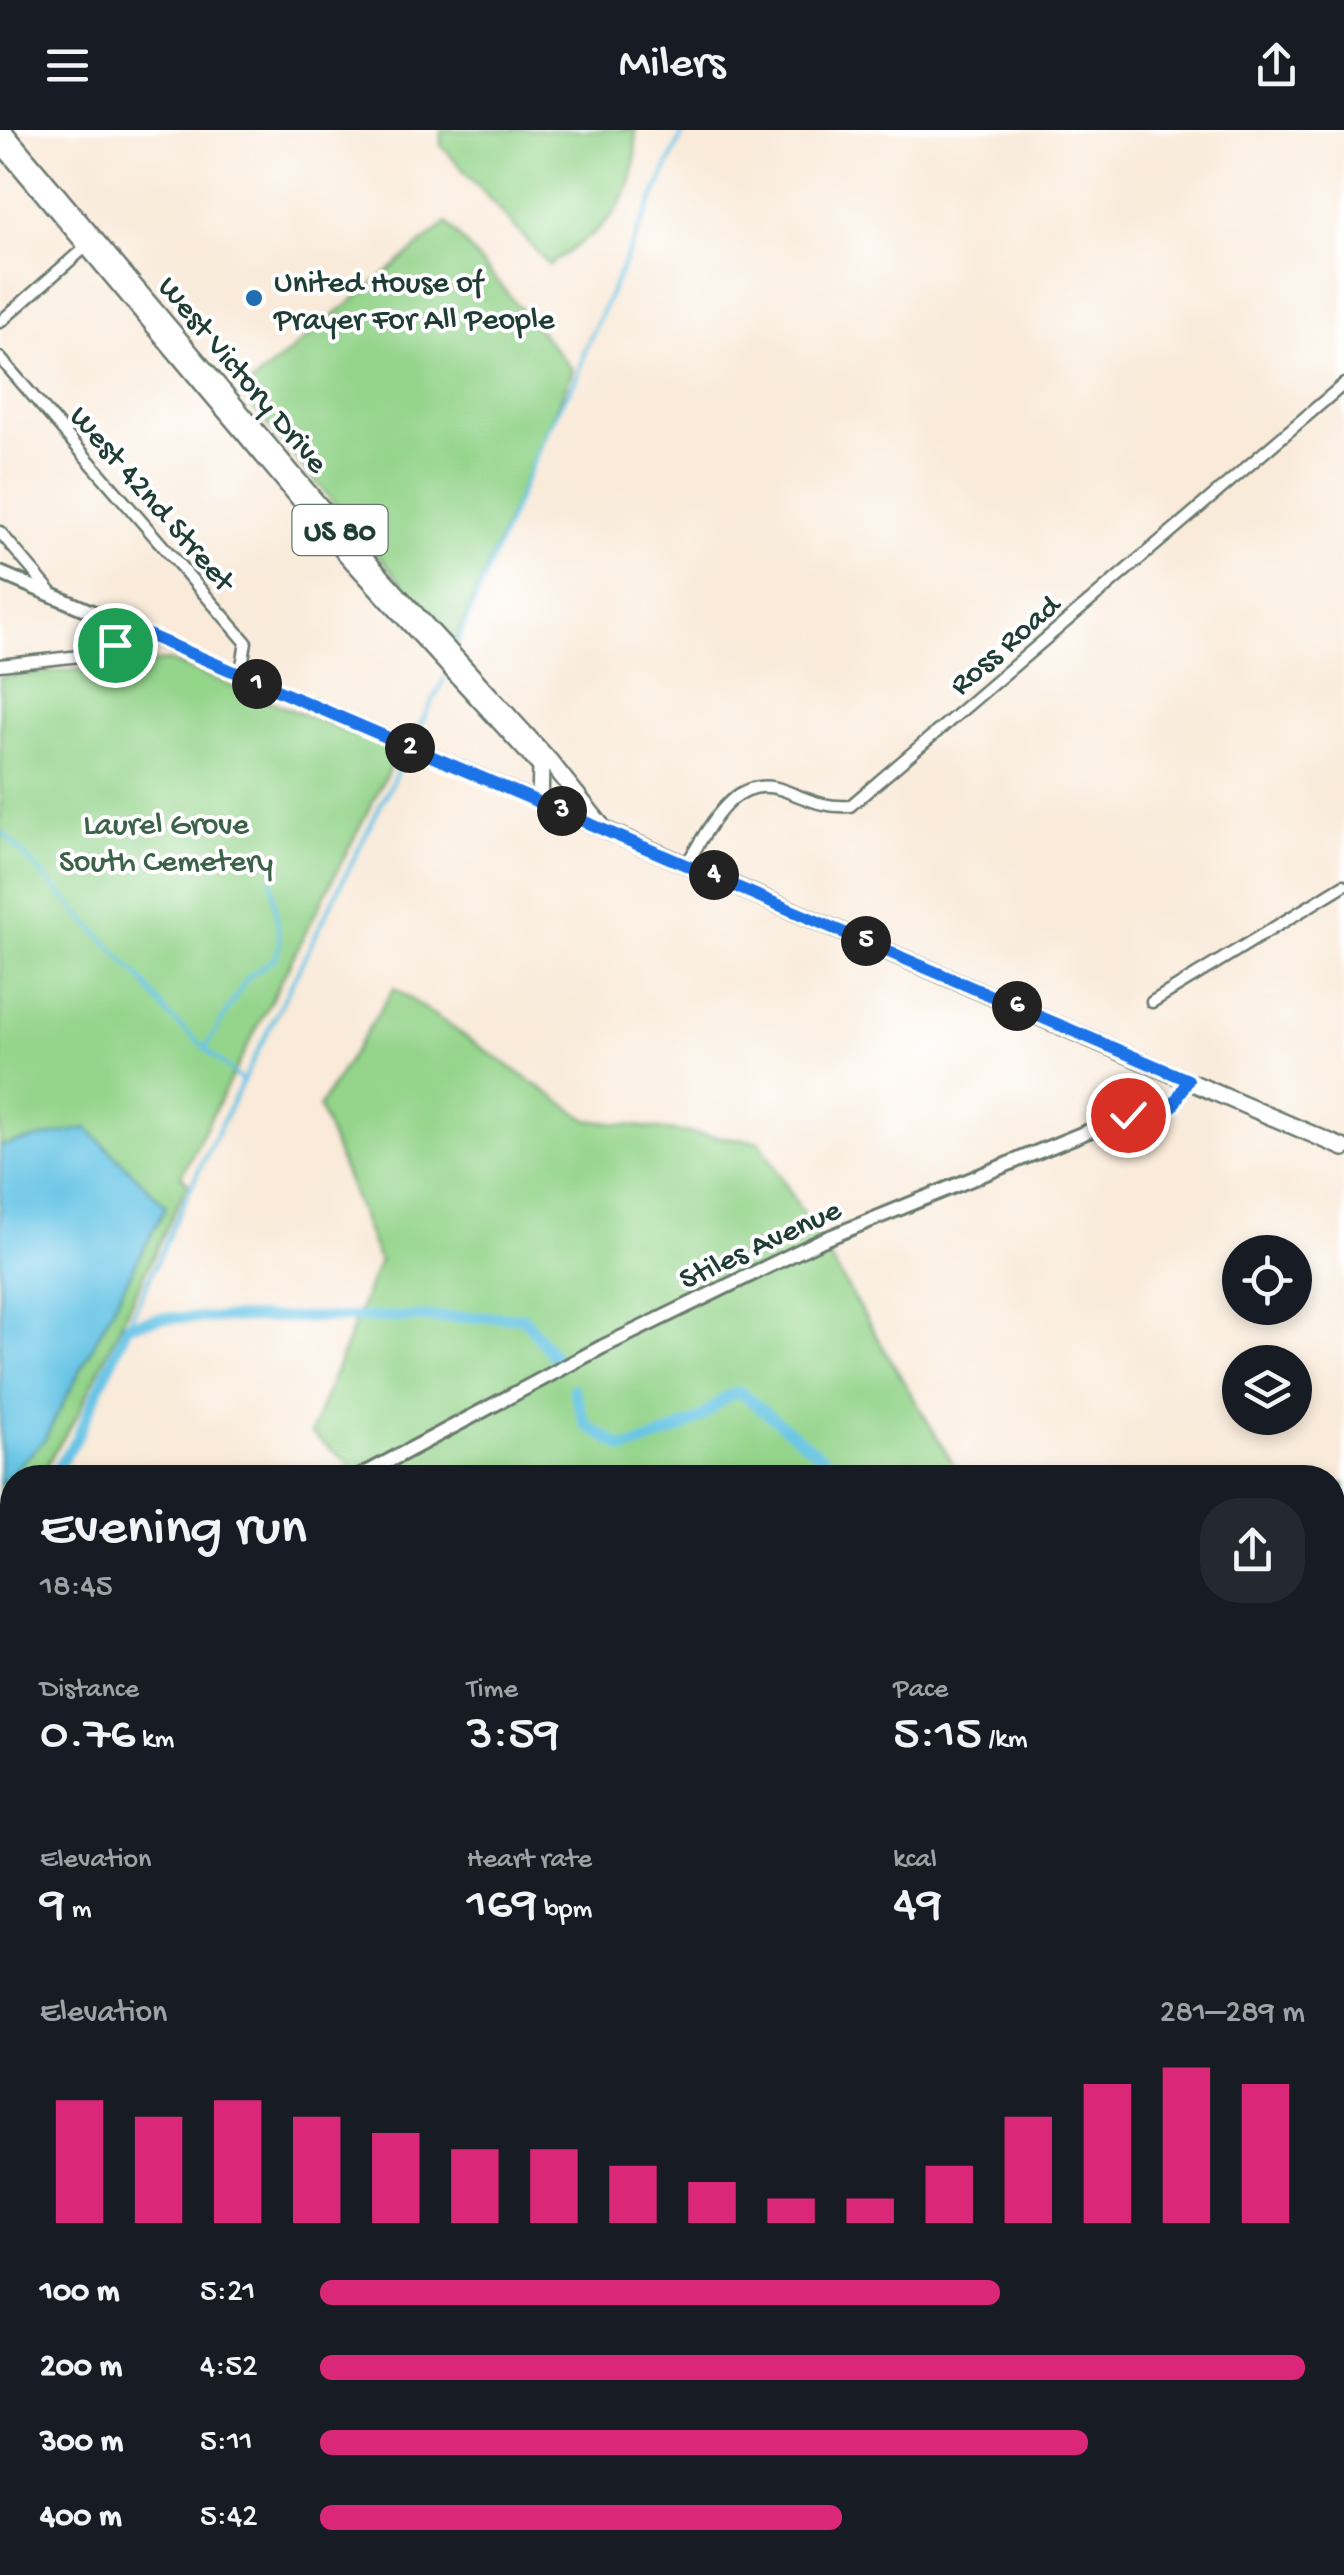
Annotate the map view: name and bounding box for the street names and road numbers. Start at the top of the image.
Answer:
street label: West Victory Drive [148,270,335,483]
street label: West 42nd Street [59,400,243,603]
road number: US 80 [292,505,388,555]
street label: Ross Road [943,587,1071,705]
street label: Stiles Avenue [674,1192,848,1301]

